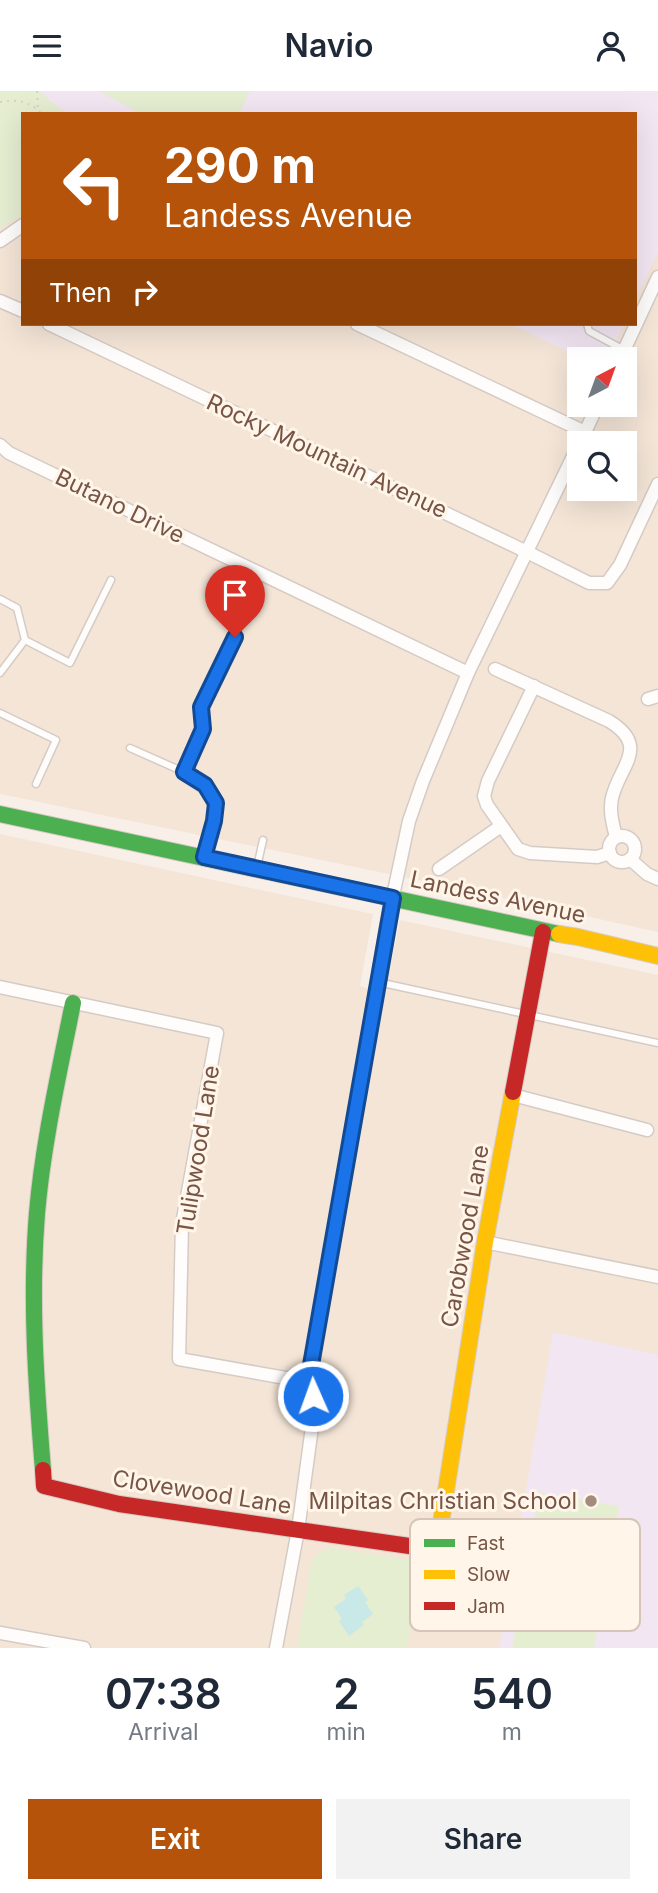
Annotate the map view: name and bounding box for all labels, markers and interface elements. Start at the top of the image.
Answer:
text: Navio [285,26,373,65]
icon: menu [28,27,66,65]
icon: person [592,27,630,65]
text: 290 m [164,136,316,195]
icon: left [49,140,140,231]
text: Landess Avenue [164,196,412,235]
icon: right [126,273,164,311]
text: Then [49,277,112,308]
north arrow [567,347,637,417]
map controls [567,347,637,501]
street label: Rocky Mountain Avenue [202,388,452,524]
button: search [567,431,637,501]
street label: Butano Drive [51,463,189,549]
pin [205,565,265,637]
icon: arrive [216,576,254,614]
street label: Landess Avenue [408,865,588,929]
street label: Tulipwood Lane [171,1063,225,1237]
street label: Carobwood Lane [435,1143,495,1329]
position arrow [276,1359,350,1433]
street label: Clovewood Lane [111,1464,293,1520]
place label: Milpitas Christian School [308,1487,577,1515]
marker: Milpitas Christian School [583,1493,599,1509]
legend [410,1519,640,1631]
text: Fast [467,1532,505,1555]
text: Slow [467,1563,510,1586]
text: Jam [467,1595,505,1618]
text: 07:38 [105,1668,222,1719]
text: 2 [333,1668,359,1719]
text: 540 [471,1668,553,1719]
text: Arrival [128,1718,199,1746]
text: min [327,1718,366,1746]
text: m [502,1718,522,1746]
button: Exit [28,1799,322,1879]
button: Share [336,1799,630,1879]

